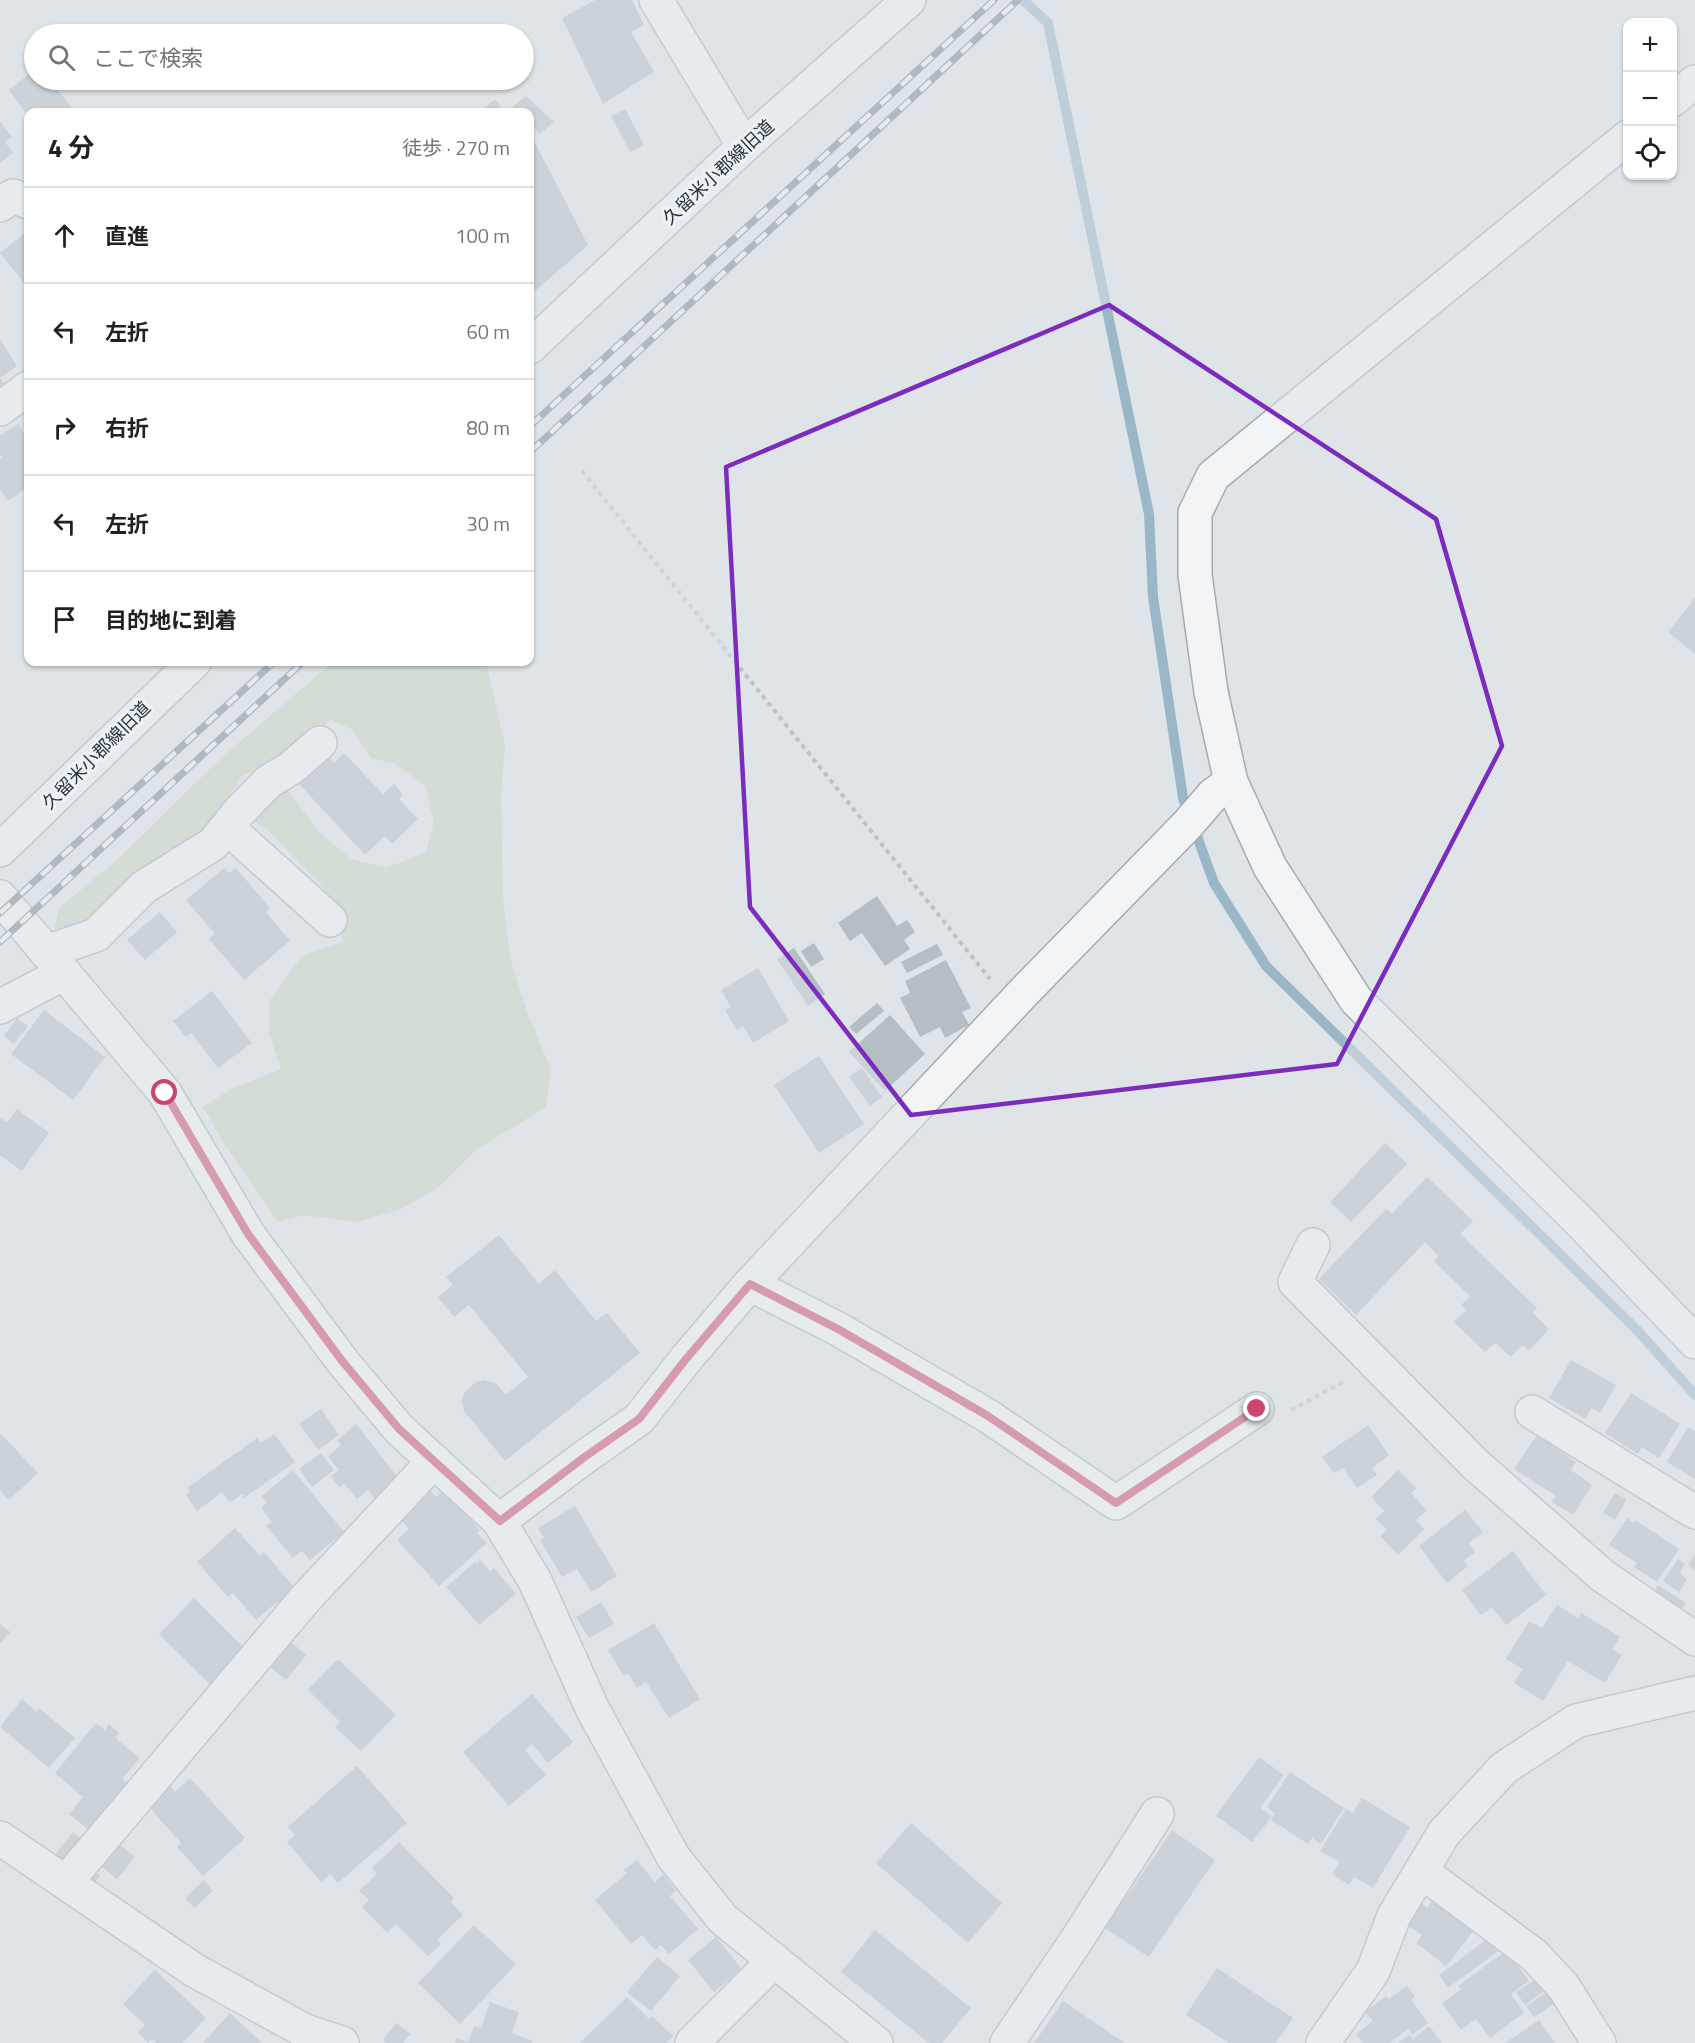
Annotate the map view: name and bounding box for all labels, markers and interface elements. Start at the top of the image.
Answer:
map controls [1623,18,1677,180]
button: + [1623,18,1677,72]
search box [24,24,534,90]
icon: search [45,41,78,74]
text: ここで検索 [93,41,203,75]
button: − [1623,72,1677,126]
street label: 久留米小郡線旧道 [656,113,780,231]
button: locate [1623,126,1677,180]
text: 4 分 [48,128,94,167]
text: 徒歩 · 270 m [402,132,510,163]
icon: ahead [48,219,81,252]
text: 直進 [105,219,149,253]
text: 100 m [455,220,510,251]
icon: left [48,315,81,348]
text: 左折 [105,315,149,349]
text: 60 m [466,316,510,347]
icon: right [48,411,81,444]
text: 右折 [105,411,149,445]
text: 80 m [466,412,510,443]
icon: left [48,507,81,540]
text: 左折 [105,507,149,541]
text: 30 m [466,508,510,539]
icon: arrive [48,603,81,636]
text: 目的地に到着 [105,603,237,637]
street label: 久留米小郡線旧道 [36,695,156,815]
route start [151,1079,177,1105]
route end [1243,1395,1269,1421]

